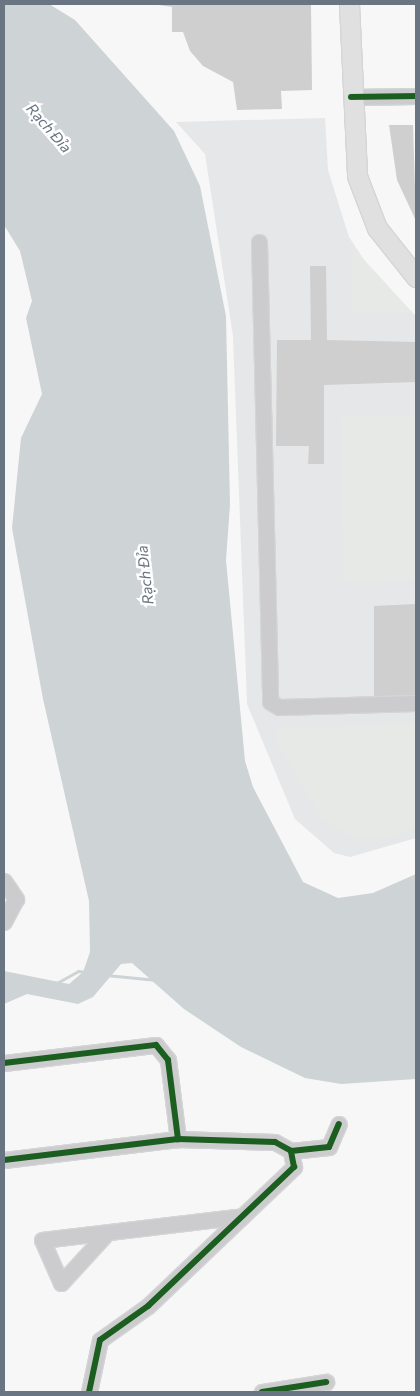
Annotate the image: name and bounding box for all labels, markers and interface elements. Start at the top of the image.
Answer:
water label: Rạch Đỉa [23,100,75,156]
water label: Rạch Đỉa [133,545,157,605]

